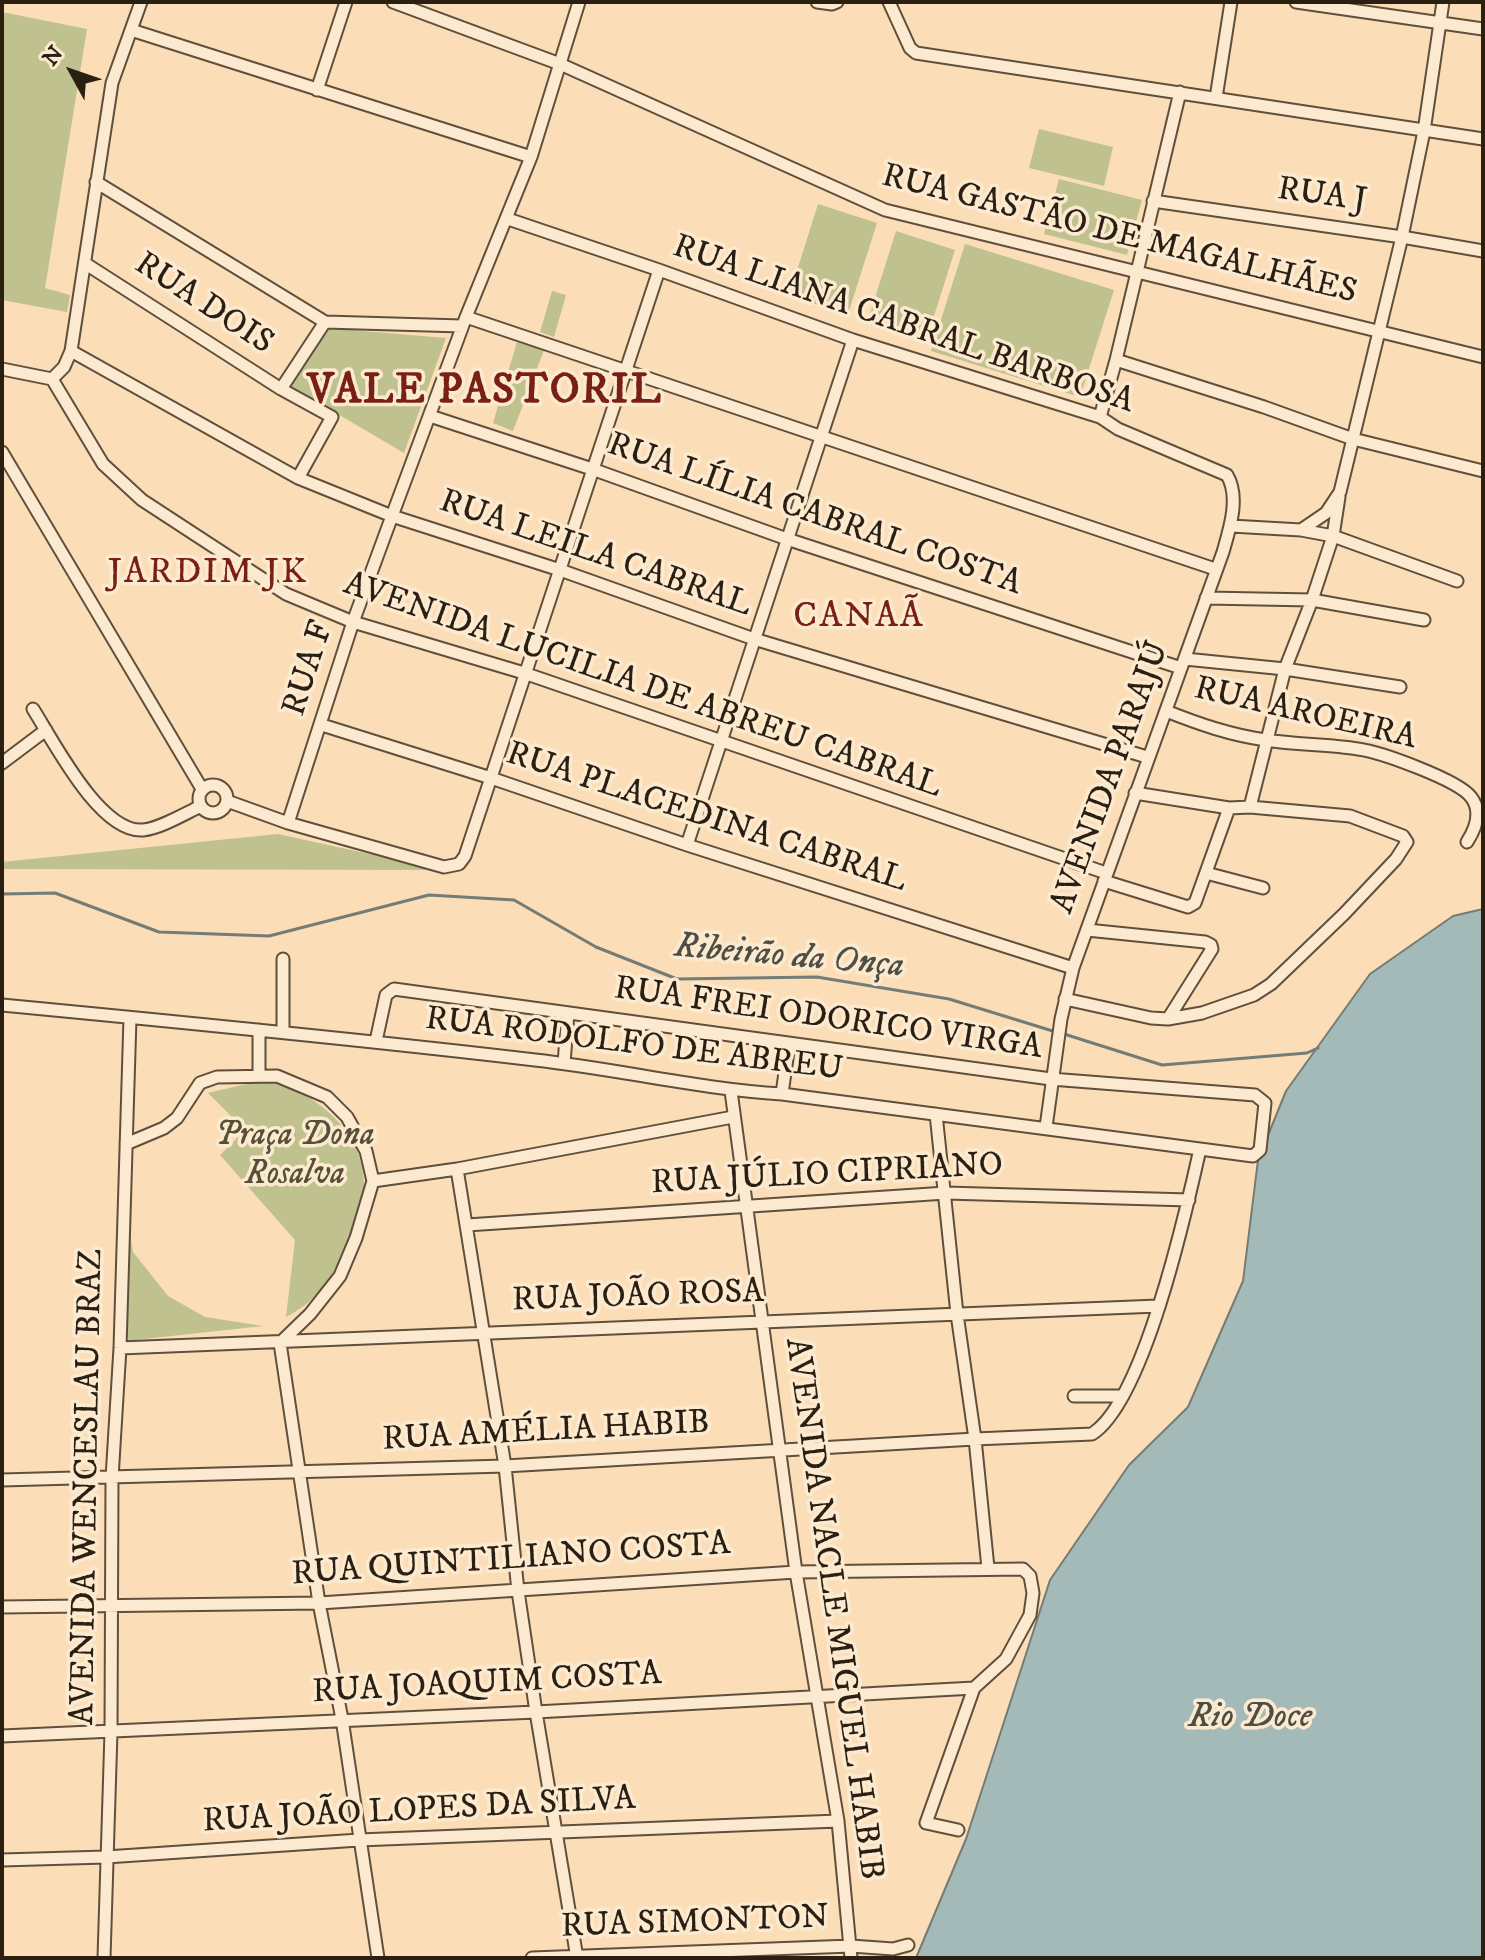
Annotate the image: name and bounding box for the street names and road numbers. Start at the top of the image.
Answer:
street label: RUA GASTÃO DE MAGALHÃES [877,157,1361,315]
street label: RUA J [1275,171,1369,223]
street label: RUA LIANA CABRAL BARBOSA [667,228,1139,424]
street label: RUA DOIS [126,245,280,365]
street label: RUA LÍLIA CABRAL COSTA [602,426,1026,606]
street label: RUA LEILA CABRAL [434,482,756,628]
street label: AVENIDA LUCILIA DE ABREU CABRAL [338,565,946,809]
street label: RUA F [276,616,344,722]
street label: AVENIDA PARAJÚ [1044,636,1180,920]
street label: RUA AROEIRA [1190,670,1420,760]
street label: RUA PLACEDINA CABRAL [501,735,911,903]
street label: RUA FREI ODORICO VIRGA [611,970,1045,1070]
street label: RUA RODOLFO DE ABREU [423,1000,845,1092]
street label: RUA JÚLIO CIPRIANO [650,1146,1004,1206]
street label: AVENIDA WENCESLAU BRAZ [64,1248,114,1726]
street label: RUA JOÃO ROSA [511,1273,765,1323]
street label: AVENIDA NACLE MIGUEL HABIB [774,1335,890,1883]
street label: RUA AMÉLIA HABIB [381,1404,711,1462]
street label: RUA QUINTILIANO COSTA [290,1525,732,1597]
street label: RUA JOAQUIM COSTA [311,1655,663,1715]
street label: RUA JOÃO LOPES DA SILVA [202,1780,636,1844]
street label: RUA SIMONTON [560,1899,830,1949]

